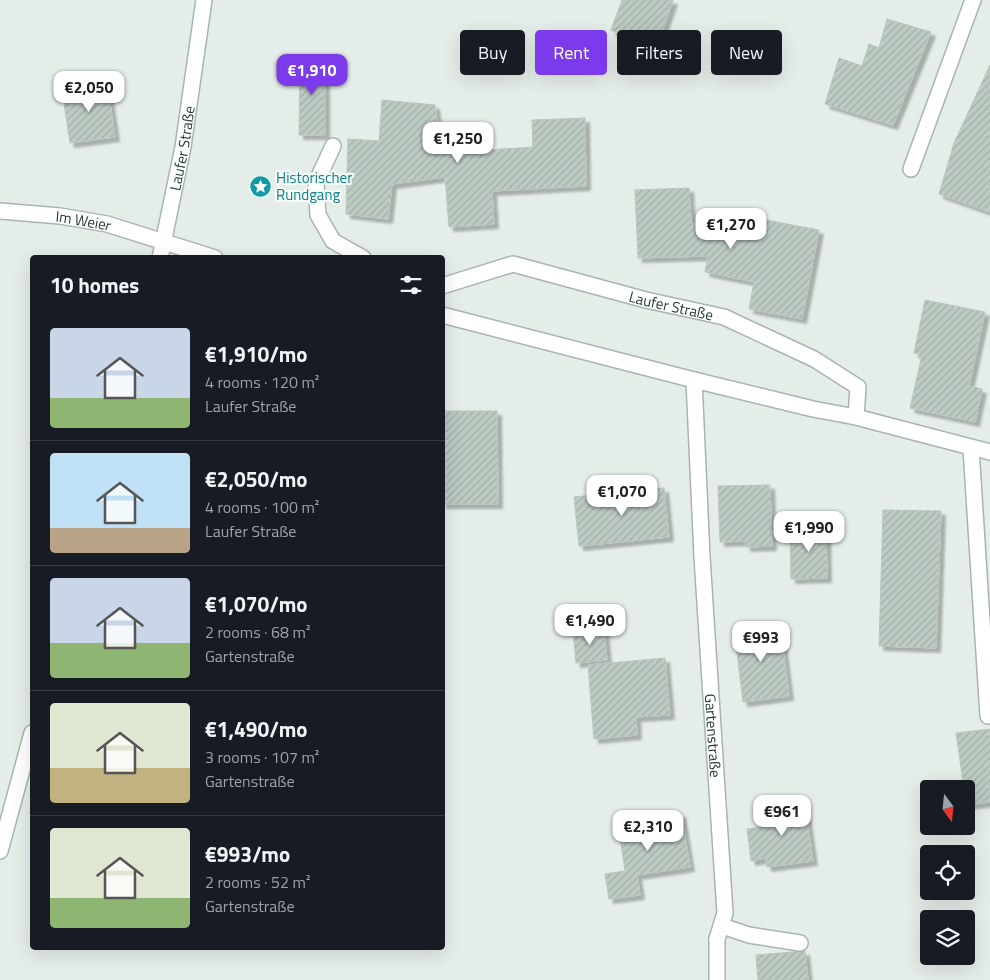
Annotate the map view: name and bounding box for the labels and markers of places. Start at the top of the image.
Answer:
pin: €1,910 [271,54,353,96]
pin: €2,050 [48,70,130,113]
pin: €1,250 [417,121,499,164]
place label: Historischer Rundgang [276,166,352,206]
place icon: Historischer Rundgang [248,174,272,198]
pin: €1,270 [690,208,772,250]
pin: €1,070 [581,474,663,517]
pin: €1,990 [768,510,850,553]
pin: €1,490 [549,604,631,646]
pin: €993 [731,620,791,663]
pin: €961 [752,794,812,837]
pin: €2,310 [607,810,689,852]

